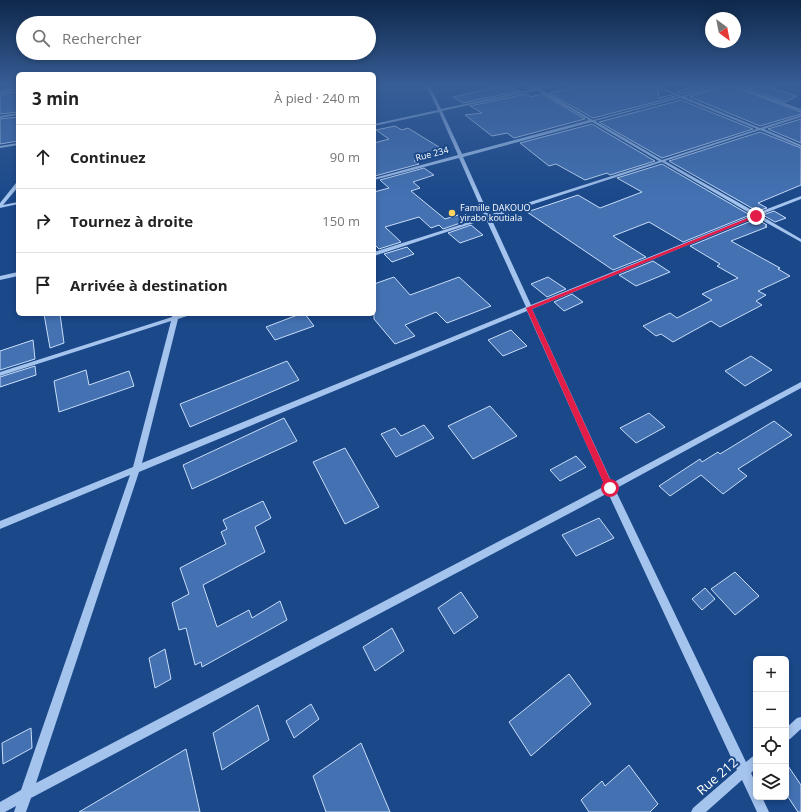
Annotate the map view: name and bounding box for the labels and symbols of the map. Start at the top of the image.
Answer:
north arrow [705,12,741,48]
street label: Rue 234 [414,143,450,164]
place label: Famille DAKOUO yirabo koutiala [460,201,530,224]
route end [747,207,765,225]
marker: Famille DAKOUO yirabo koutiala [447,208,457,218]
route start [601,479,619,497]
street label: Rue 212 [693,753,741,799]

